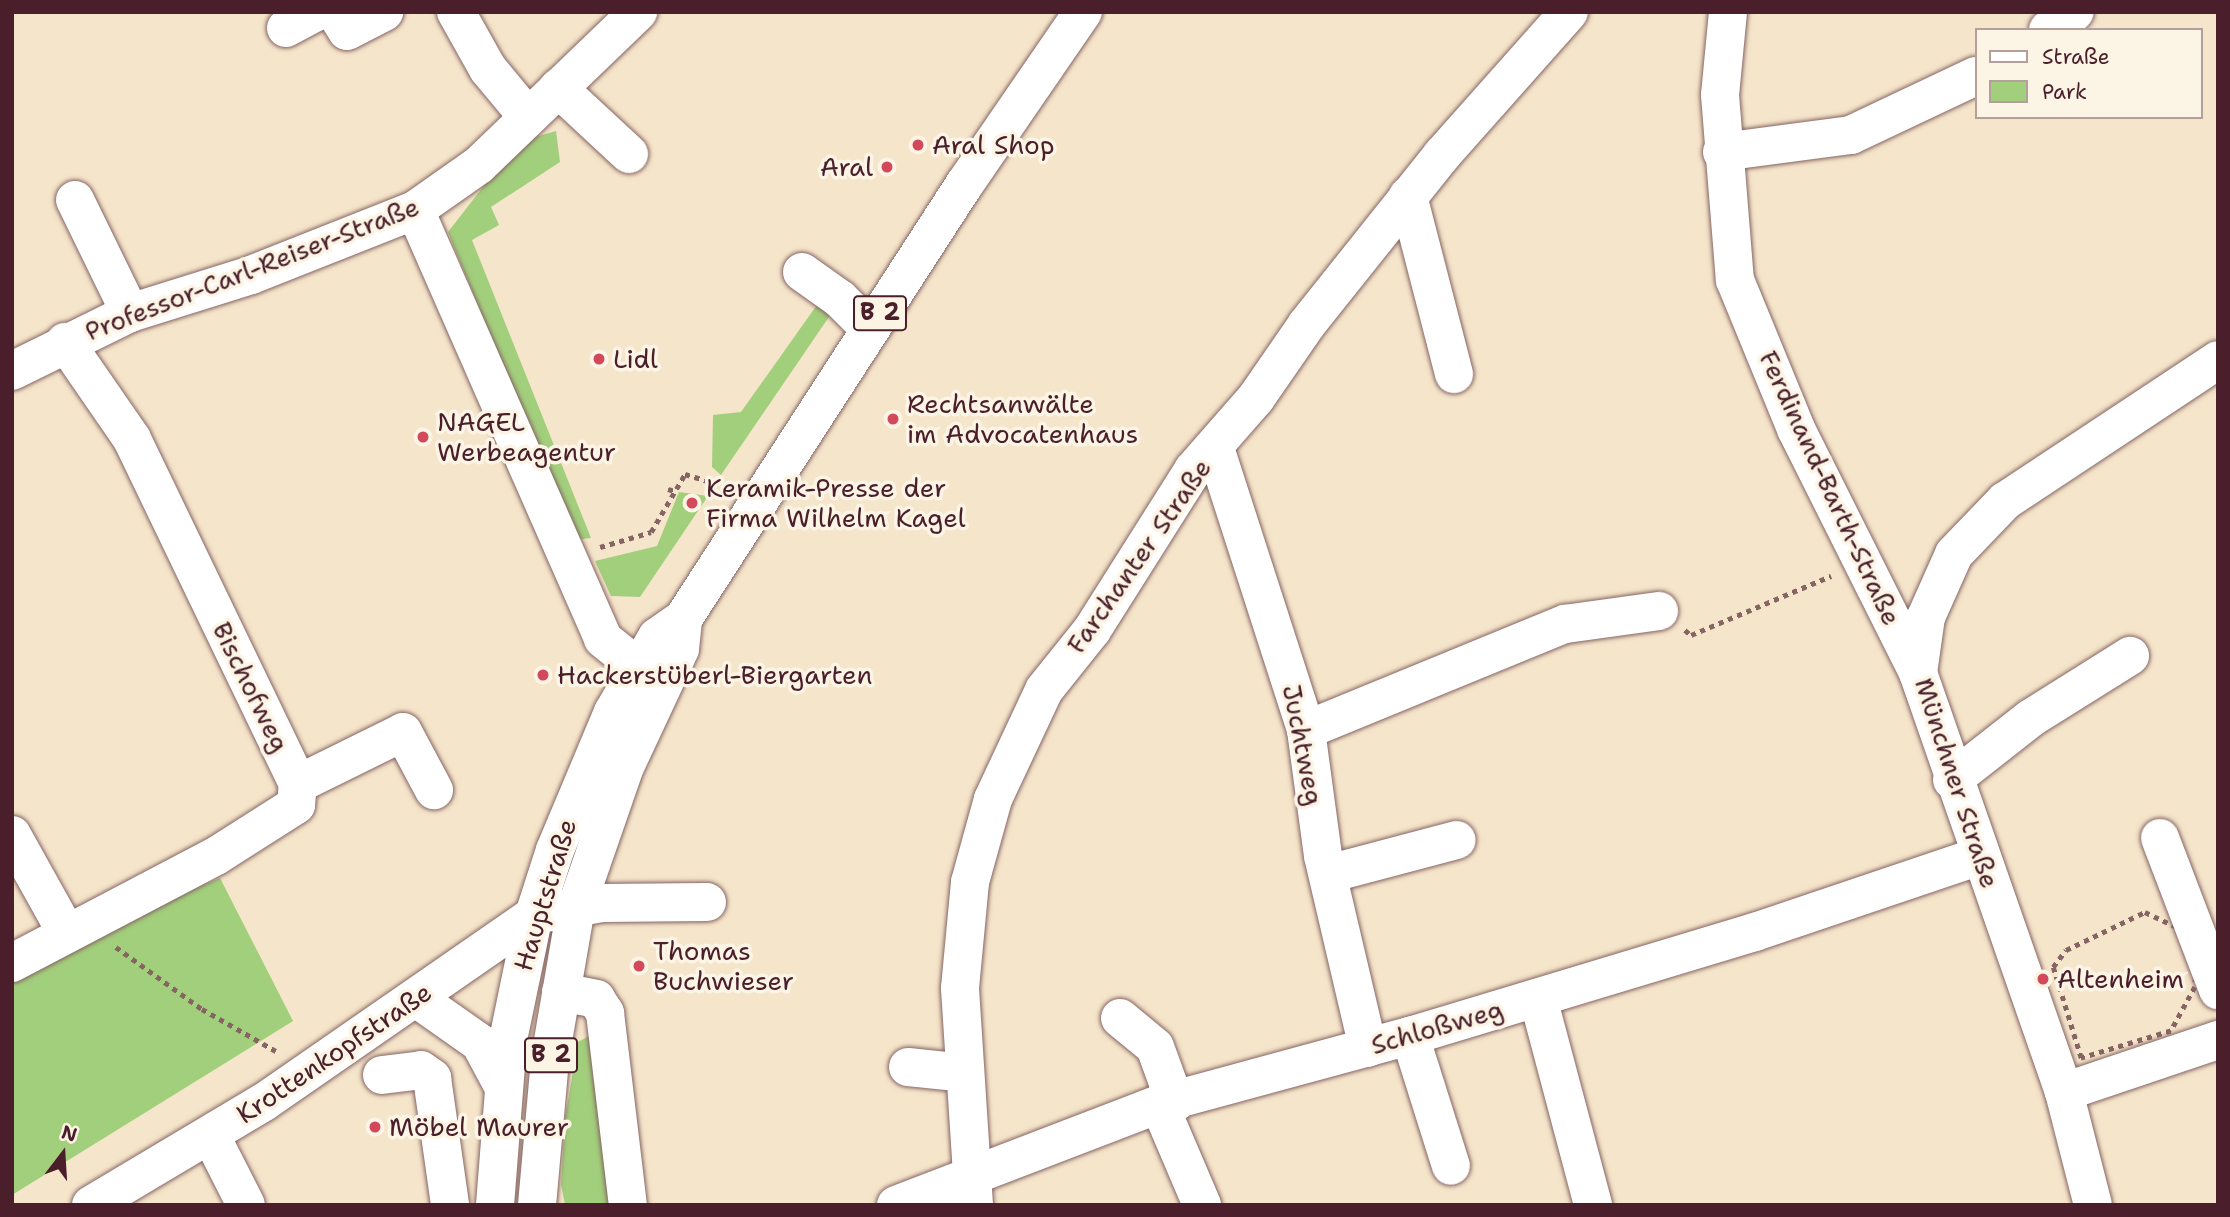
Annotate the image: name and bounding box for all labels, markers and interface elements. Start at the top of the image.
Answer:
legend [1974,28,2202,119]
text: Straße [2042,43,2110,71]
text: Park [2042,78,2087,106]
place label: Aral Shop [932,129,1055,161]
marker: Aral Shop [910,137,926,153]
place label: Aral [820,151,873,183]
marker: Aral [879,159,895,175]
street label: Professor-Carl-Reiser-Straße [81,191,423,347]
road number: B 2 [852,292,908,334]
place label: Lidl [613,343,658,375]
street label: Ferdinand-Barth-Straße [1753,346,1907,630]
marker: Lidl [591,351,607,367]
place label: Rechtsanwälte im Advocatenhaus [907,388,1138,450]
place label: NAGEL Werbeagentur [437,406,616,467]
marker: Rechtsanwälte im Advocatenhaus [885,411,901,427]
marker: NAGEL Werbeagentur [415,429,431,445]
street label: Farchanter Straße [1060,453,1218,659]
place label: Keramik-Presse der Firma Wilhelm Kagel [706,472,966,534]
marker: Keramik-Presse der Firma Wilhelm Kagel [684,495,700,511]
street label: Bischofweg [206,617,296,757]
place label: Hackerstüberl-Biergarten [557,659,872,691]
marker: Hackerstüberl-Biergarten [535,667,551,683]
street label: Münchner Straße [1908,674,2006,892]
street label: Juchtweg [1276,682,1330,808]
street label: Hauptstraße [507,815,583,975]
place label: Thomas Buchwieser [653,935,794,996]
marker: Thomas Buchwieser [631,958,647,974]
place label: Altenheim [2057,963,2184,995]
marker: Altenheim [2035,971,2051,987]
street label: Krottenkopfstraße [231,976,437,1130]
street label: Schloßweg [1367,993,1507,1061]
road number: B 2 [523,1035,579,1076]
place label: Möbel Maurer [389,1111,569,1143]
north arrow [28,1119,98,1189]
text: N [58,1119,80,1148]
marker: Möbel Maurer [367,1119,383,1135]

